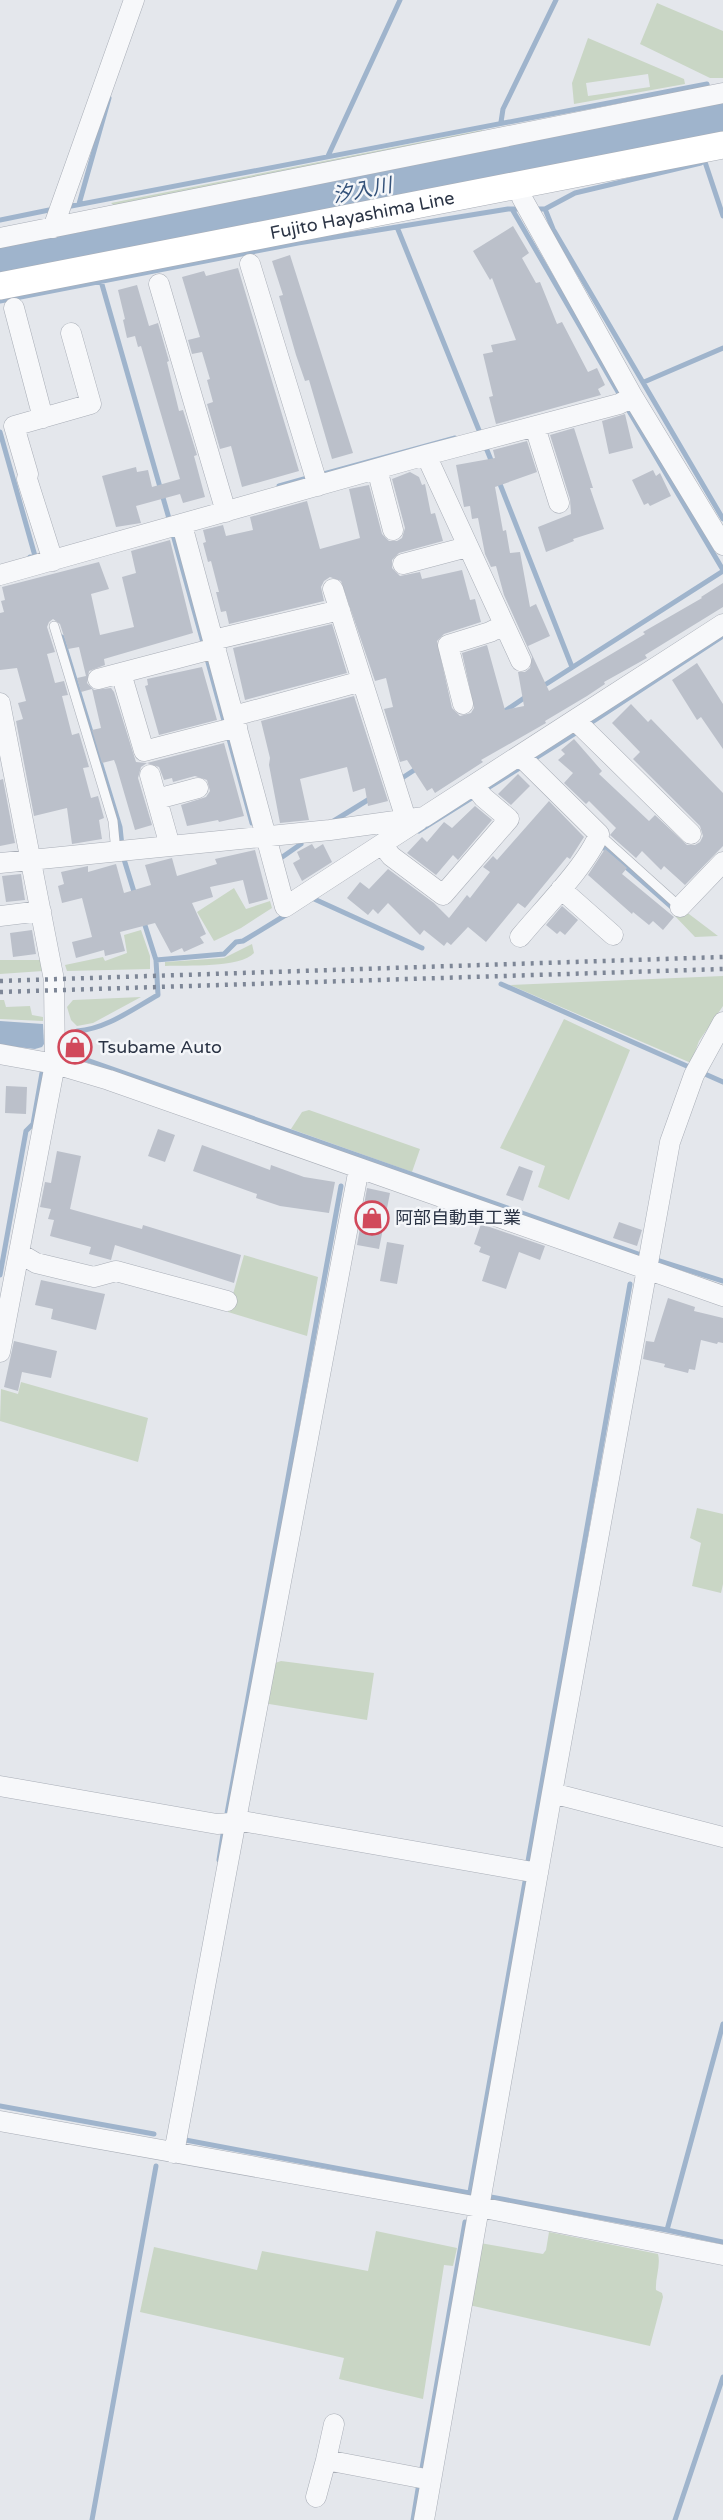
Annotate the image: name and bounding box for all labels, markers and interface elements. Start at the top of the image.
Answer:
water label: 汐入川 [330,173,396,208]
street label: Fujito Hayashima Line [268,187,456,244]
shop icon: Tsubame Auto [57,1029,93,1065]
place label: Tsubame Auto [98,1036,222,1058]
shop icon: 阿部自動車工業 [354,1200,390,1236]
place label: 阿部自動車工業 [395,1207,521,1229]

